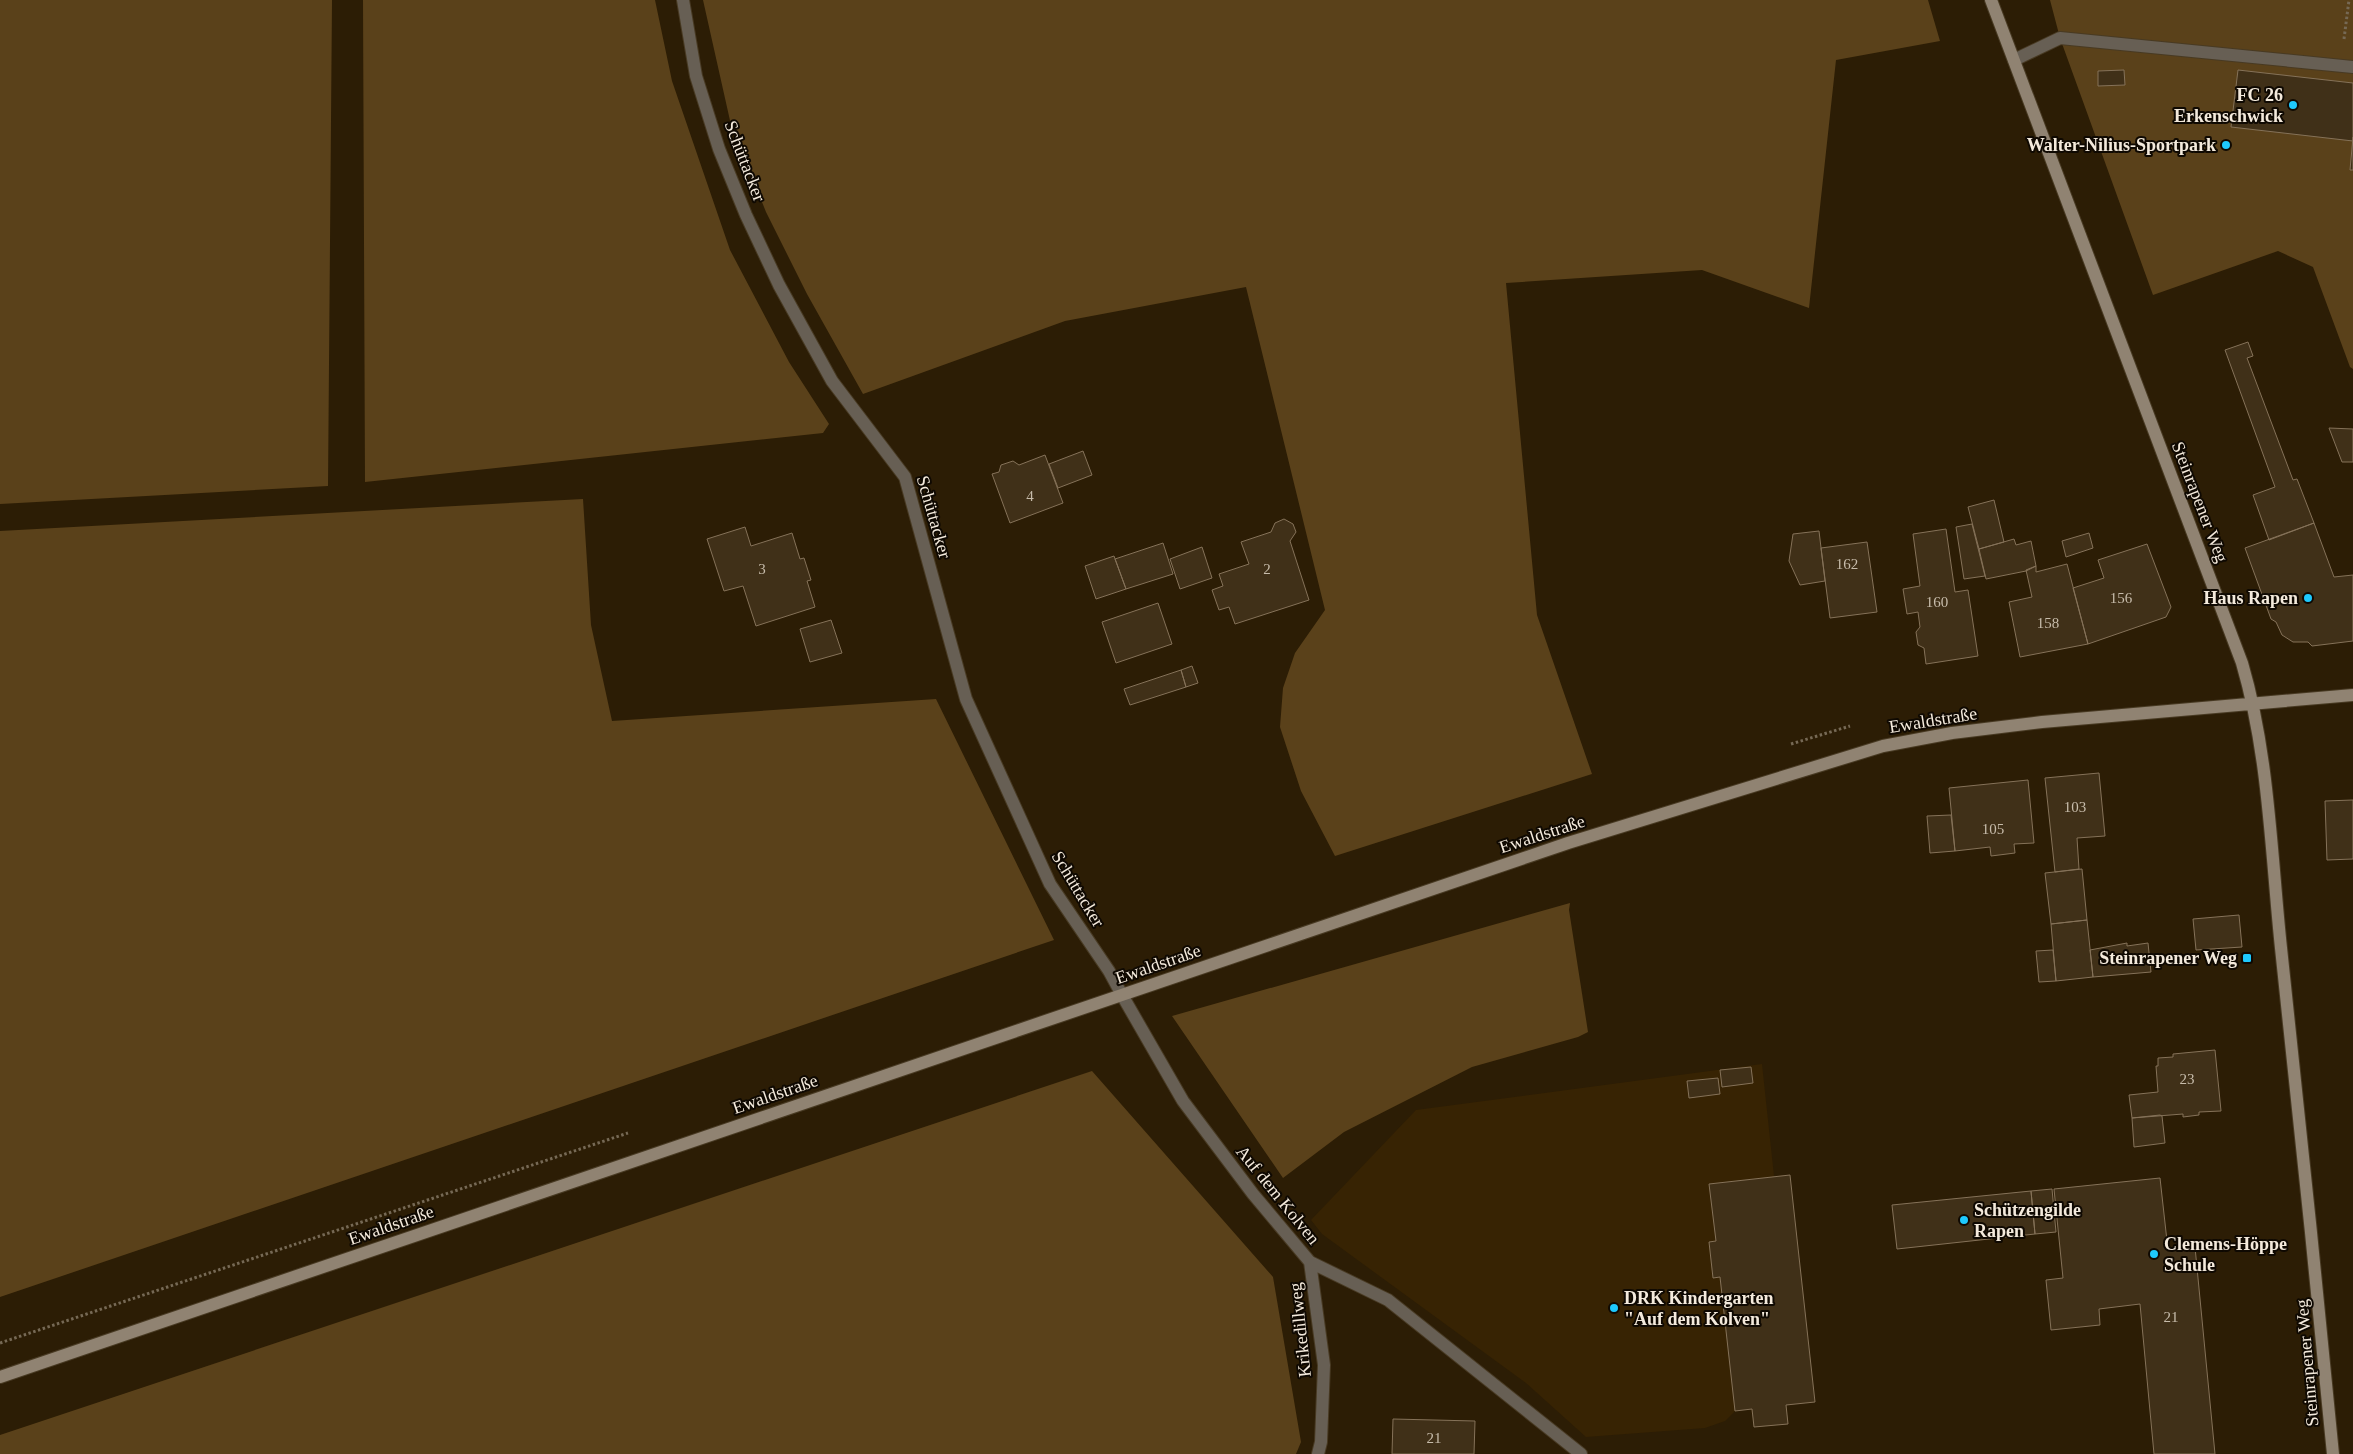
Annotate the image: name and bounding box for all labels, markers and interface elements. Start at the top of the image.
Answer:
place label: FC 26 Erkenschwick [2174,85,2283,126]
marker: FC 26 Erkenschwick [2287,99,2299,111]
street label: Schüttacker [720,118,770,204]
place label: Walter-Nilius-Sportpark [2027,135,2216,155]
marker: Walter-Nilius-Sportpark [2220,139,2232,151]
street label: Steinrapener Weg [2168,439,2232,565]
street label: Schüttacker [913,473,955,561]
house number: 4 [1026,488,1034,504]
house number: 162 [1836,556,1858,572]
house number: 3 [758,561,766,577]
house number: 2 [1263,561,1271,577]
place label: Haus Rapen [2203,588,2298,608]
house number: 156 [2110,590,2133,606]
marker: Haus Rapen [2302,592,2314,604]
house number: 160 [1926,594,1948,610]
house number: 158 [2037,615,2059,631]
street label: Ewaldstraße [1887,703,1979,737]
house number: 103 [2064,799,2086,815]
street label: Ewaldstraße [1497,811,1587,857]
house number: 105 [1982,821,2004,837]
street label: Schüttacker [1048,847,1108,931]
street label: Ewaldstraße [1113,940,1203,988]
place label: Steinrapener Weg [2099,948,2237,968]
marker: Steinrapener Weg [2241,952,2253,964]
street label: Ewaldstraße [730,1070,820,1118]
house number: 23 [2180,1071,2195,1087]
street label: Auf dem Kolven [1232,1142,1324,1248]
place label: Schützengilde Rapen [1974,1200,2081,1241]
street label: Ewaldstraße [346,1201,436,1249]
marker: Schützengilde Rapen [1958,1214,1970,1226]
place label: Clemens-Höppe Schule [2164,1234,2287,1275]
marker: Clemens-Höppe Schule [2148,1248,2160,1260]
street label: Krikedillweg [1285,1282,1315,1378]
place label: DRK Kindergarten "Auf dem Kolven" [1624,1288,1773,1329]
street label: Steinrapener Weg [2291,1299,2323,1427]
marker: DRK Kindergarten "Auf dem Kolven" [1608,1302,1620,1314]
house number: 21 [2164,1309,2179,1325]
house number: 21 [1427,1430,1442,1446]

